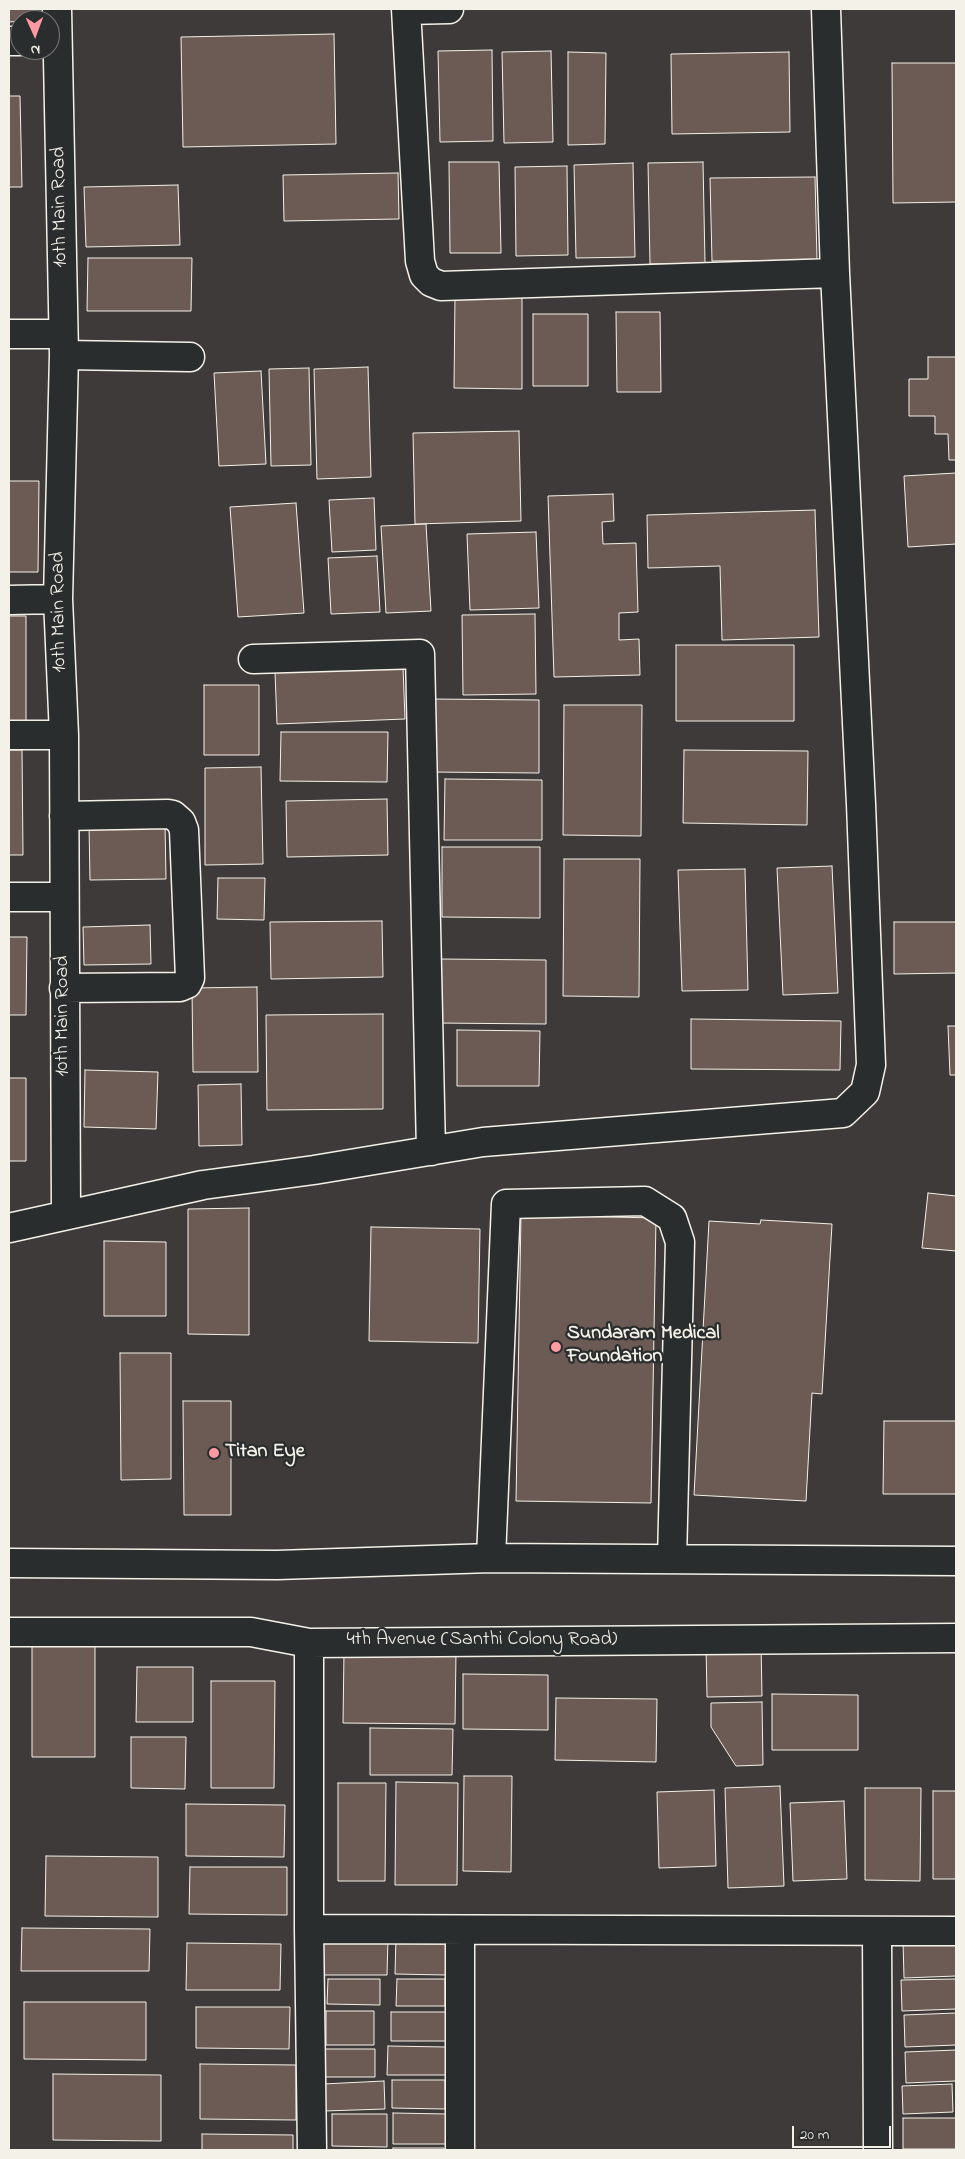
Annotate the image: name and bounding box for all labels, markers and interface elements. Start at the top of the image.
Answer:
north arrow [10,10,60,60]
text: N [30,39,41,60]
street label: 10th Main Road [48,146,74,268]
street label: 10th Main Road [47,551,73,673]
street label: 10th Main Road [52,955,76,1077]
place label: Sundaram Medical Foundation [567,1323,720,1370]
marker: Sundaram Medical Foundation [549,1340,563,1354]
place label: Titan Eye [225,1441,305,1465]
marker: Titan Eye [207,1446,221,1460]
street label: 4th Avenue (Santhi Colony Road) [347,1629,617,1653]
scale bar [795,2116,894,2148]
text: 20 m [800,2124,829,2146]

